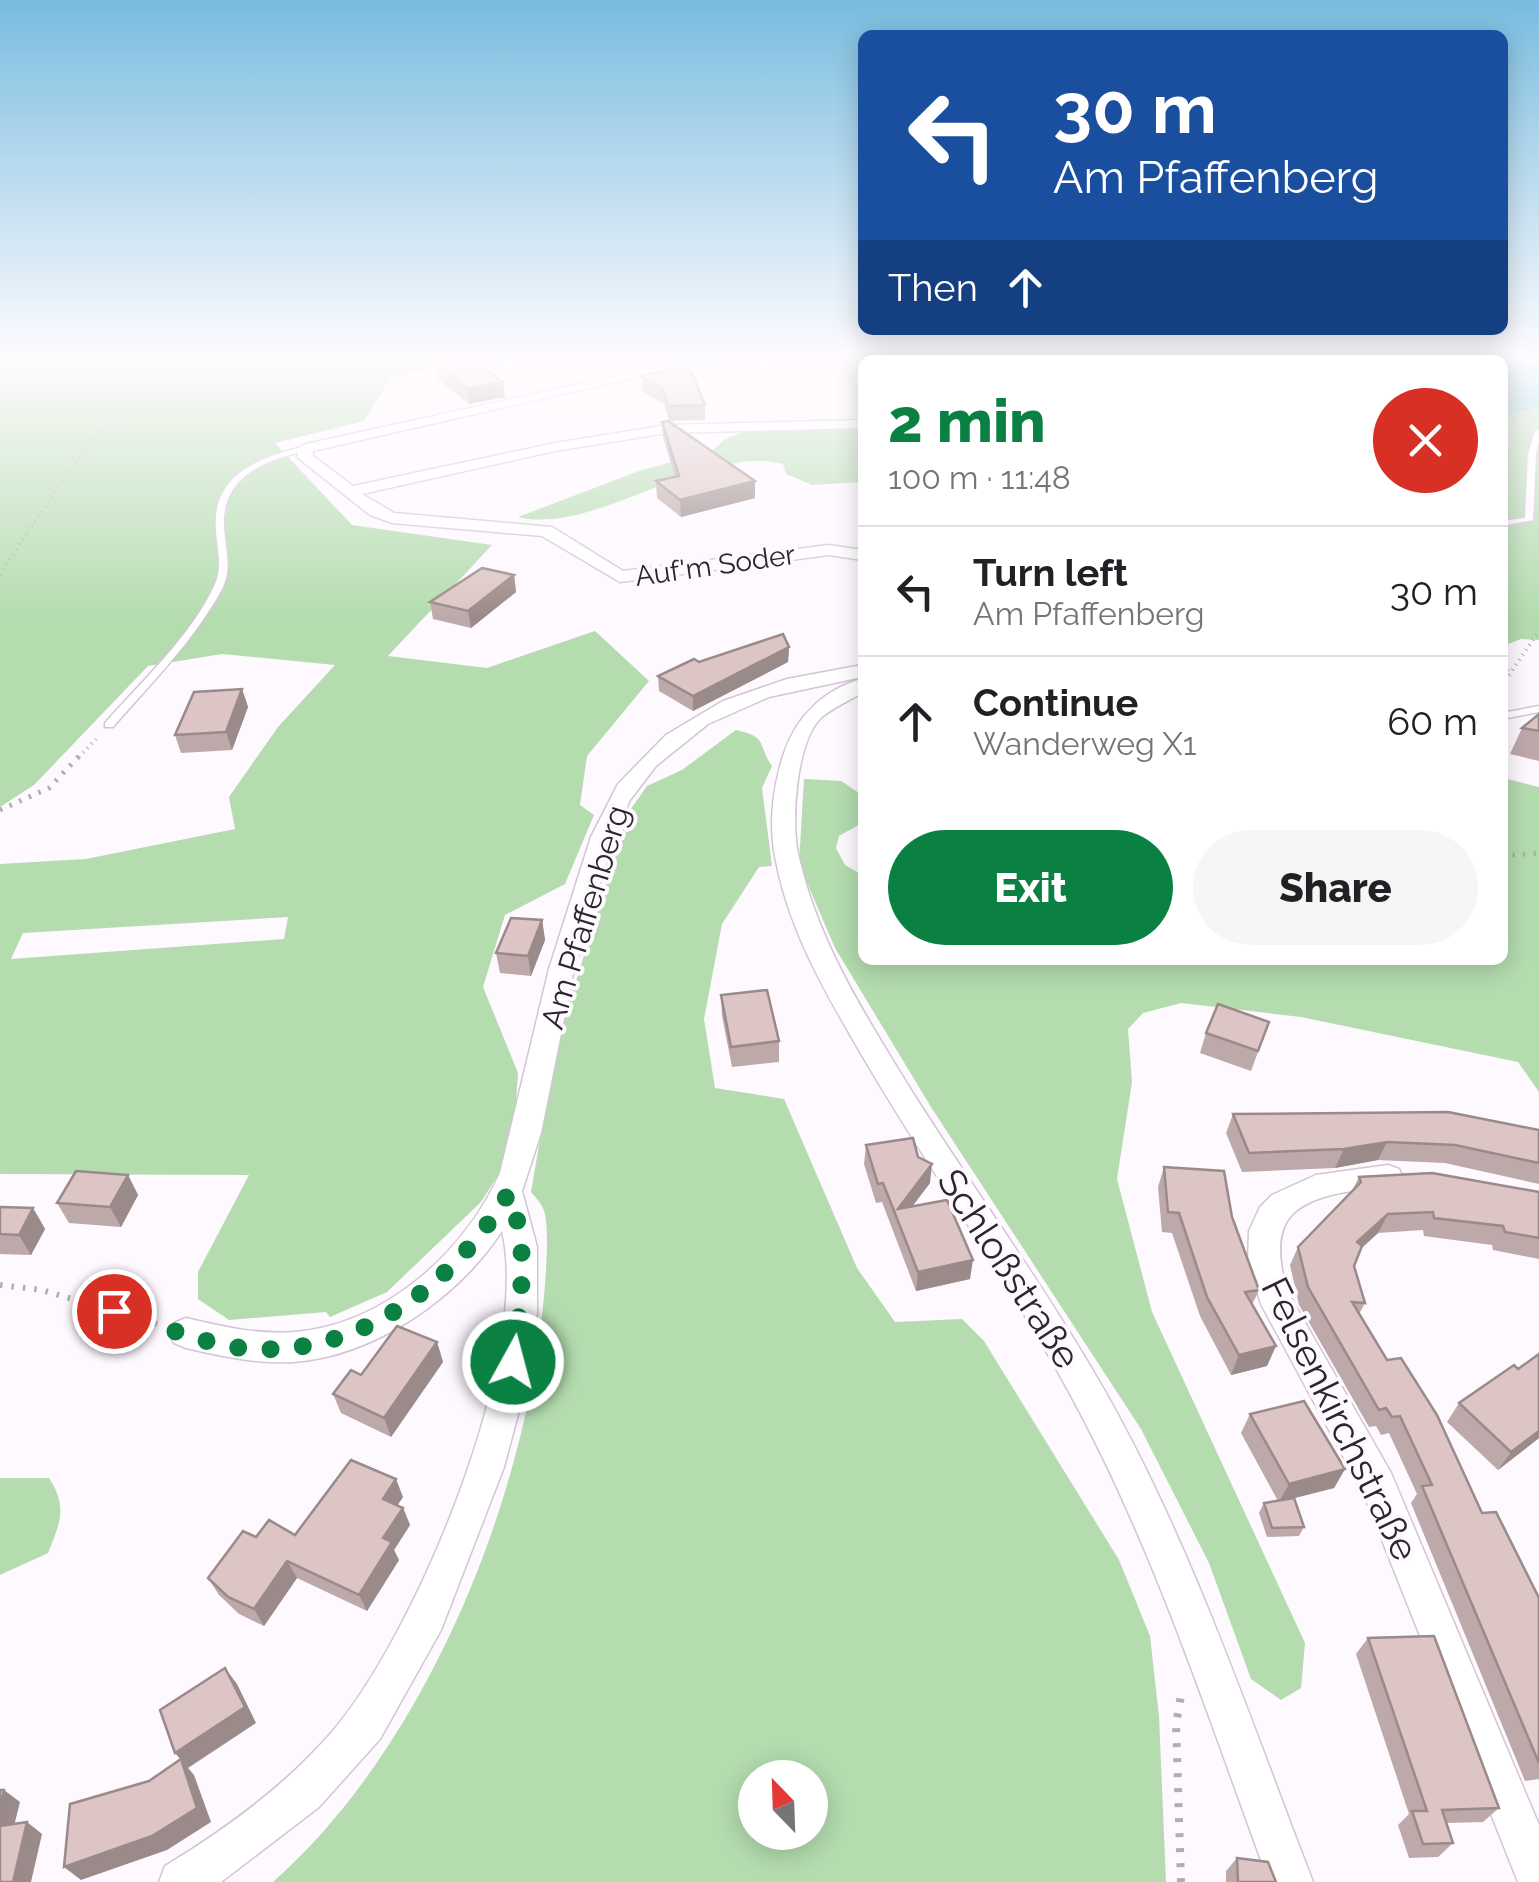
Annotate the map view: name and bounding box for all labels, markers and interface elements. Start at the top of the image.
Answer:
text: 30 m [1053,67,1217,149]
icon: left [888,70,1018,200]
text: Am Pfaffenberg [1053,151,1379,204]
icon: ahead [998,260,1053,315]
text: Then [888,265,978,310]
text: 2 min [888,386,1046,456]
button: close [1373,388,1478,493]
text: 100 m · 11:48 [888,459,1071,496]
street label: Auf'm Soder [633,538,797,593]
text: Turn left [973,550,1128,595]
icon: left [888,564,943,619]
text: 30 m [1390,569,1478,614]
text: Am Pfaffenberg [973,595,1205,632]
text: Continue [973,680,1138,725]
icon: ahead [888,694,943,749]
text: 60 m [1387,699,1478,744]
text: Wanderweg X1 [973,725,1197,762]
street label: Am Pfaffenberg [533,801,636,1033]
button: Exit [888,830,1173,945]
button: Share [1193,830,1478,945]
street label: Schloßstraße [928,1161,1090,1377]
pin [72,1269,157,1354]
street label: Felsenkirchstraße [1252,1270,1428,1568]
icon: arrive [87,1284,142,1339]
position arrow [461,1310,565,1414]
north arrow [738,1760,828,1850]
map controls [738,1760,828,1850]

